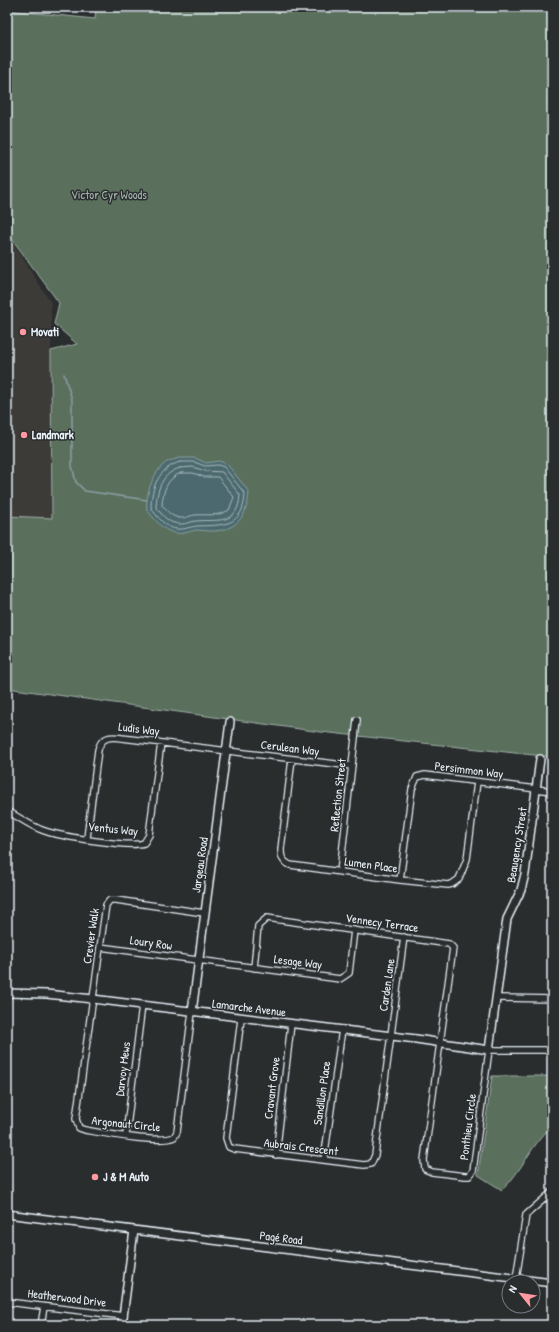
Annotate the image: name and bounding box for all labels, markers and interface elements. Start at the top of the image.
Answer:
park label: Victor Cyr Woods [71,186,147,203]
place label: Movati [31,323,60,340]
marker: Movati [18,327,28,337]
place label: Landmark [32,426,74,443]
marker: Landmark [19,430,29,440]
street label: Ludis Way [118,718,161,739]
street label: Cerulean Way [260,735,320,760]
street label: Reflection Street [325,757,350,832]
street label: Persimmon Way [434,757,504,782]
street label: Beaugency Street [502,805,531,884]
street label: Ventus Way [87,817,139,840]
street label: Jargeau Road [187,836,212,894]
street label: Lumen Place [343,852,399,877]
street label: Crevier Walk [78,907,103,965]
street label: Vennecy Terrace [345,909,420,936]
street label: Loury Row [129,931,174,954]
street label: Lesage Way [273,950,323,973]
street label: Carden Lane [374,957,399,1012]
street label: Lamarche Avenue [211,995,287,1020]
street label: Darvoy Mews [111,1040,134,1097]
street label: Cravant Grove [259,1056,284,1120]
street label: Sandillon Place [309,1060,334,1126]
street label: Ponthieu Circle [455,1093,480,1161]
street label: Argonaut Circle [91,1111,161,1136]
street label: Aubrais Crescent [263,1134,340,1160]
place label: J & M Auto [103,1168,149,1185]
marker: J & M Auto [90,1172,100,1182]
street label: Pagé Road [259,1226,304,1249]
north arrow [501,1274,541,1314]
text: N [505,1283,520,1295]
street label: Heatherwood Drive [27,1284,107,1311]

